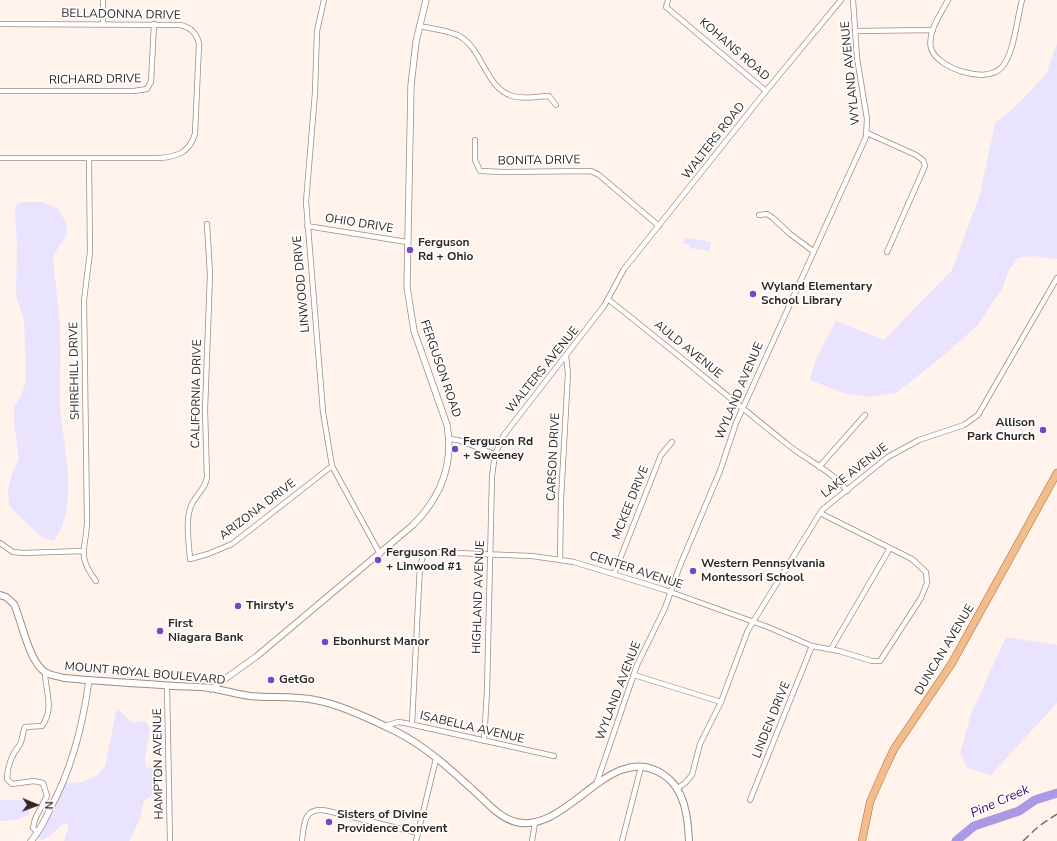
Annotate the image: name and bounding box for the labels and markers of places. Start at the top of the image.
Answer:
place label: Ferguson Rd + Ohio [418,236,473,264]
marker: Ferguson Rd + Ohio [405,245,415,255]
place label: Wyland Elementary School Library [761,280,872,308]
marker: Wyland Elementary School Library [748,289,758,299]
place label: Allison Park Church [967,416,1035,444]
marker: Allison Park Church [1038,425,1048,435]
place label: Ferguson Rd + Sweeney [463,435,533,463]
marker: Ferguson Rd + Sweeney [450,444,460,454]
place label: Ferguson Rd + Linwood #1 [386,546,462,574]
marker: Ferguson Rd + Linwood #1 [373,555,383,565]
place label: Western Pennsylvania Montessori School [701,557,825,585]
marker: Western Pennsylvania Montessori School [688,566,698,576]
place label: Thirsty's [246,599,294,613]
marker: Thirsty's [233,601,243,611]
place label: First Niagara Bank [168,617,243,645]
marker: First Niagara Bank [155,626,165,636]
place label: Ebonhurst Manor [333,635,429,649]
marker: Ebonhurst Manor [320,637,330,647]
place label: GetGo [279,673,315,687]
marker: GetGo [266,675,276,685]
place label: Sisters of Divine Providence Convent [337,808,447,836]
marker: Sisters of Divine Providence Convent [324,817,334,827]

